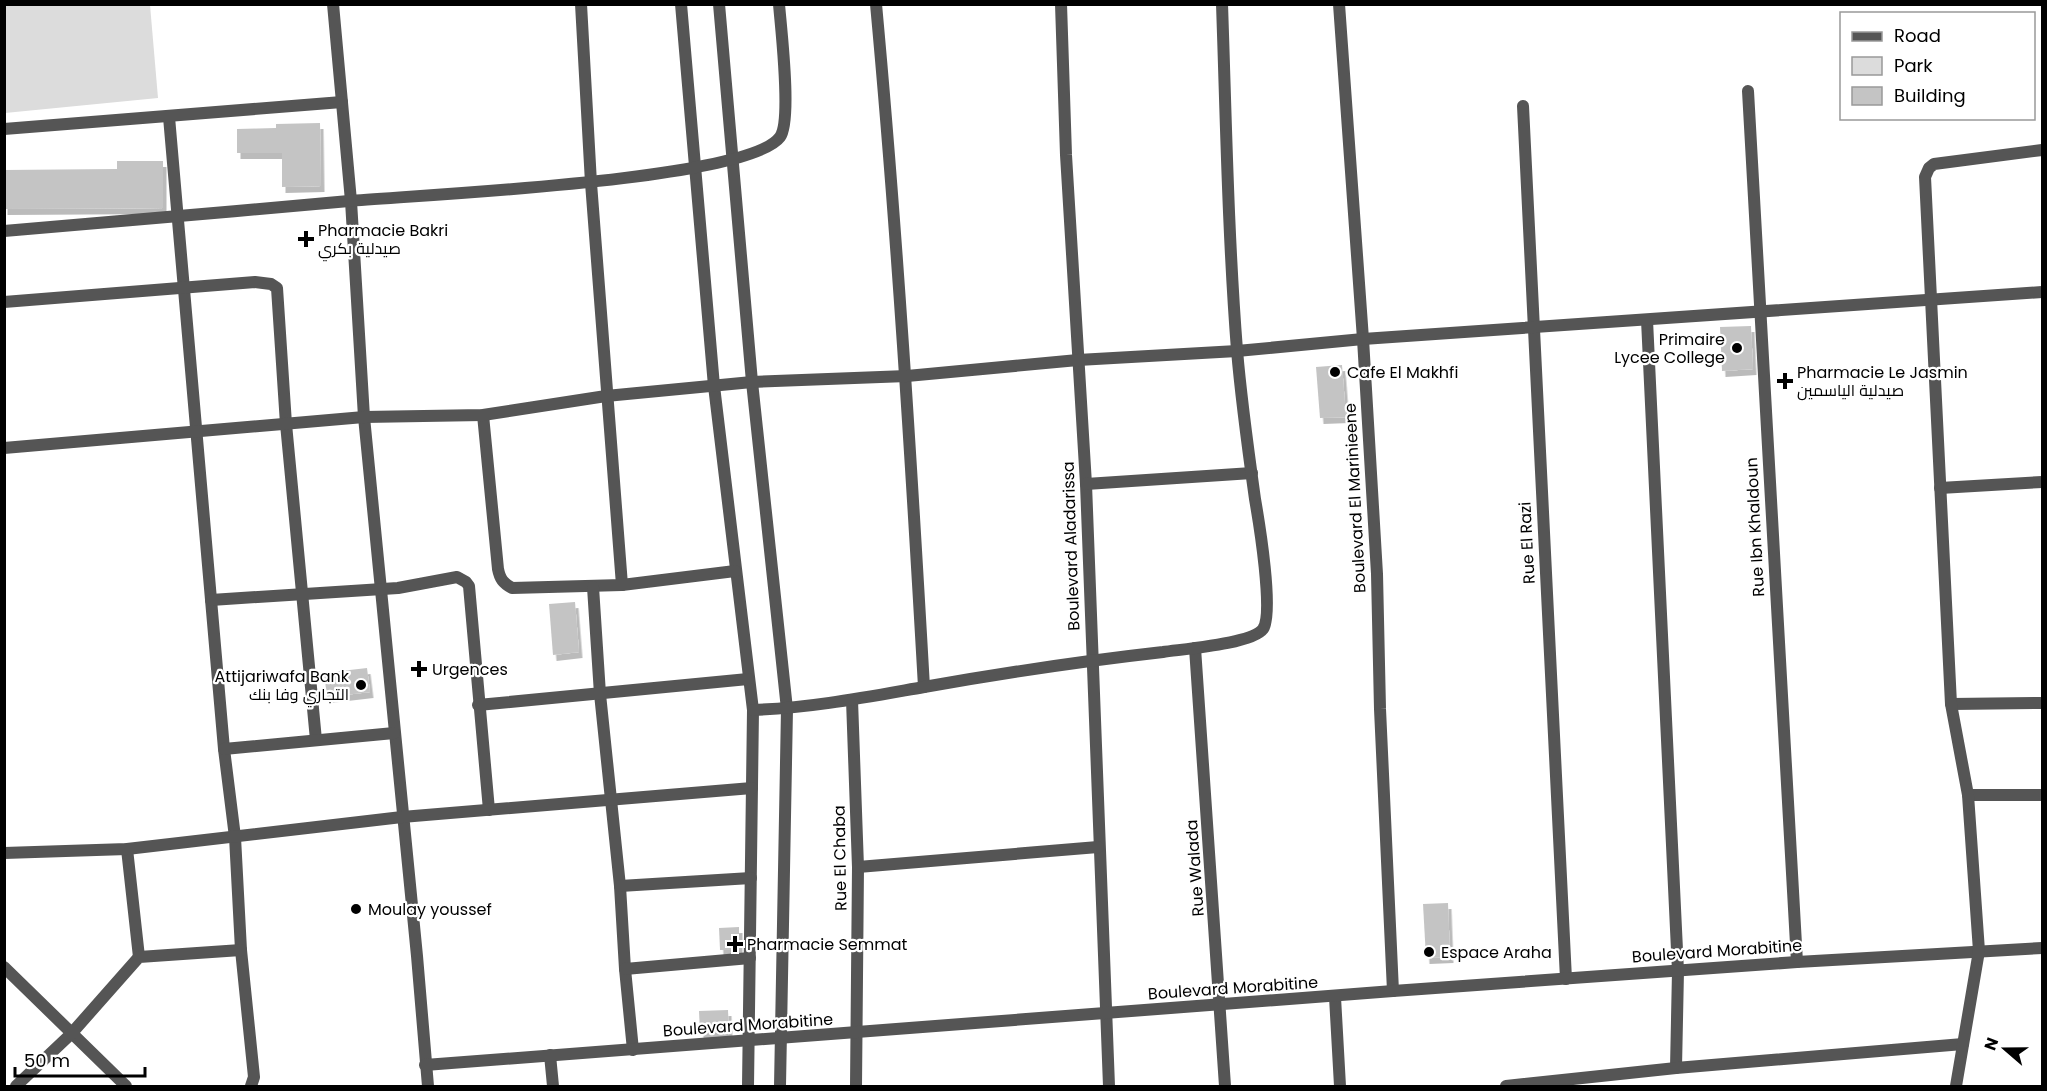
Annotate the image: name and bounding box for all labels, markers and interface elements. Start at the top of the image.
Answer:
legend [1840,12,2035,120]
text: Road [1894,23,1941,48]
text: Park [1894,53,1933,78]
text: Building [1894,83,1966,108]
place label: Pharmacie Bakri صيدلية بكري [318,219,448,262]
marker: Pharmacie Bakri صيدلية بكري [299,232,313,246]
place label: Primaire Lycee College [1614,328,1725,369]
marker: Primaire Lycee College [1730,341,1744,355]
place label: Cafe El Makhfi [1347,361,1458,384]
place label: Pharmacie Le Jasmin صيدلية الياسمين [1797,361,1968,402]
marker: Cafe El Makhfi [1328,365,1342,379]
marker: Pharmacie Le Jasmin صيدلية الياسمين [1778,374,1792,388]
street label: Boulevard El Marinieene [1339,402,1371,594]
street label: Rue Ibn Khaldoun [1740,457,1770,597]
street label: Boulevard Aladarissa [1057,461,1085,631]
street label: Rue El Razi [1513,501,1541,585]
place label: Urgences [432,658,508,681]
marker: Urgences [410,660,428,678]
place label: Attijariwafa Bank التجاري وفا بنك [215,665,350,708]
marker: Attijariwafa Bank التجاري وفا بنك [354,678,368,692]
street label: Rue El Chaba [828,805,852,911]
street label: Rue Walada [1180,819,1210,917]
place label: Moulay youssef [368,898,492,921]
marker: Moulay youssef [349,902,363,916]
place label: Pharmacie Semmat [747,933,908,956]
street label: Boulevard Morabitine [1631,934,1803,968]
marker: Pharmacie Semmat [728,937,742,951]
place label: Espace Araha [1441,941,1552,964]
marker: Espace Araha [1422,945,1436,959]
street label: Boulevard Morabitine [1147,971,1319,1005]
street label: Boulevard Morabitine [662,1008,834,1042]
north arrow [1975,1019,2035,1079]
text: N [1979,1034,2004,1054]
scale bar [15,1040,146,1078]
text: 50 m [24,1048,70,1073]

